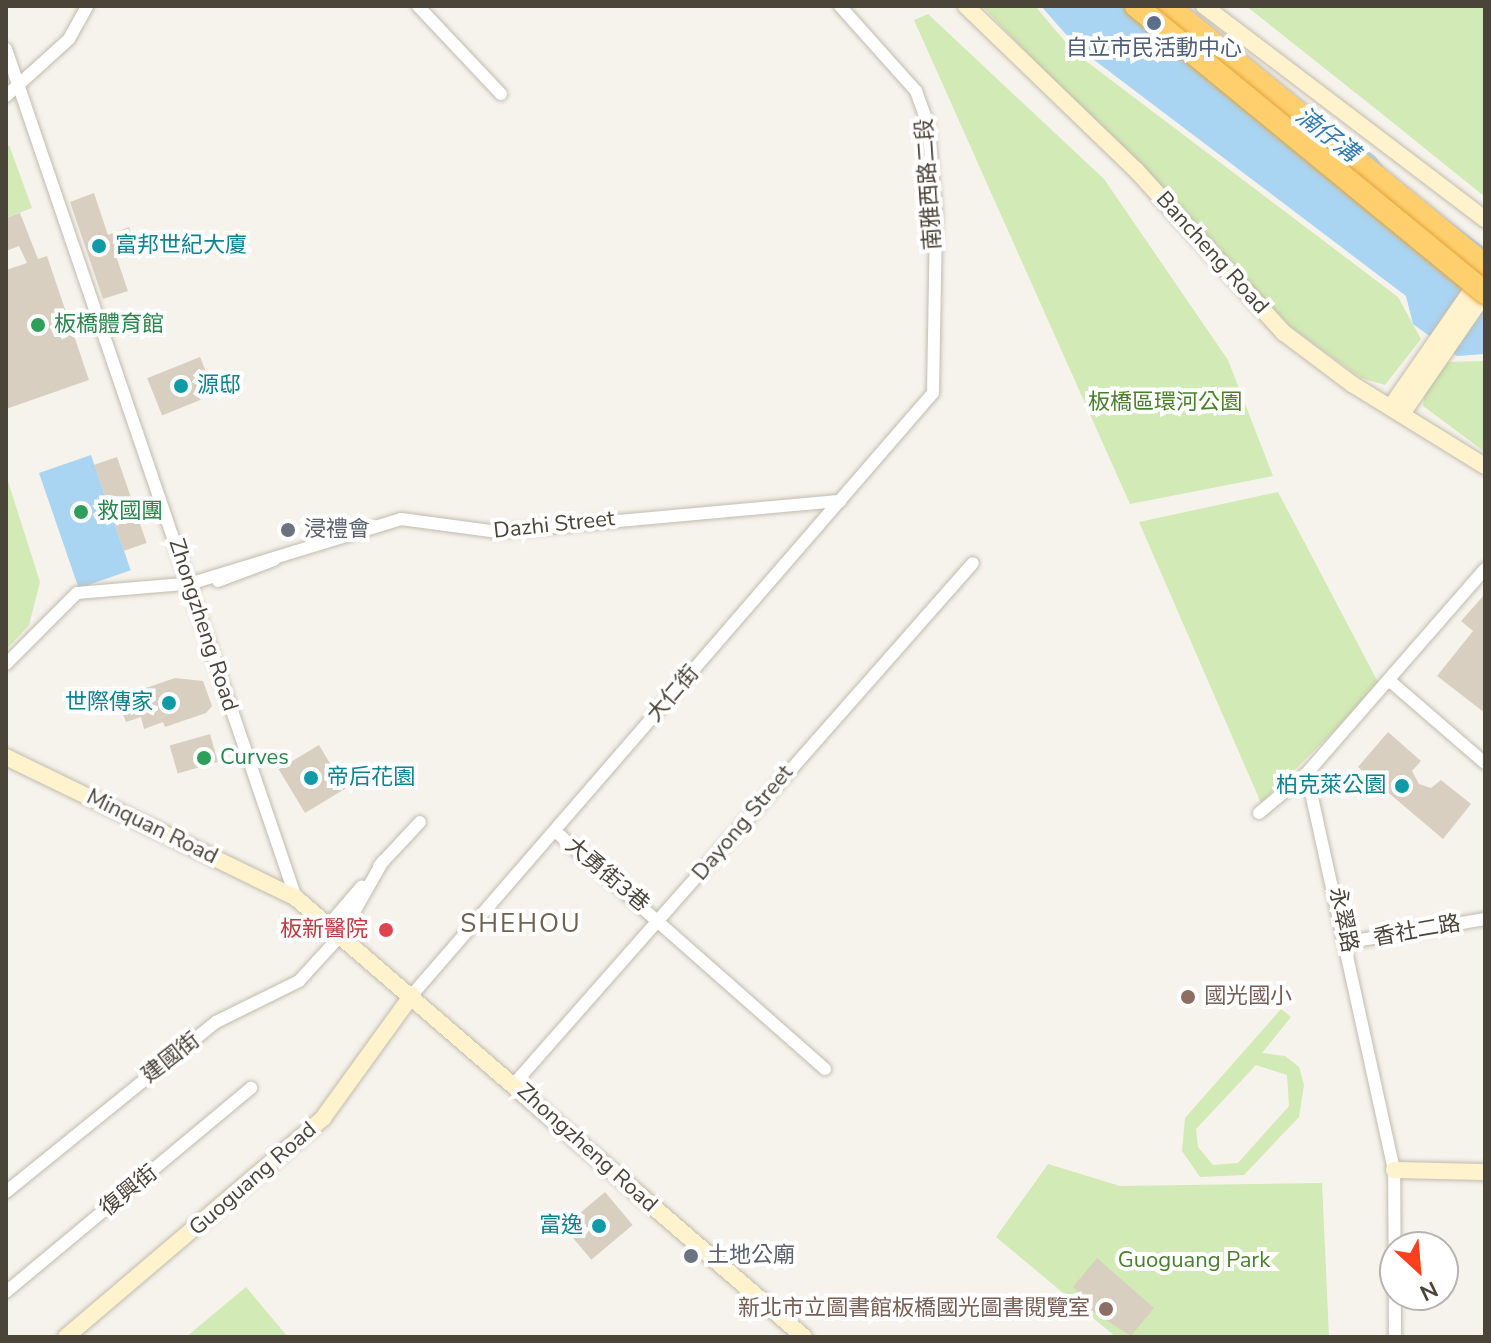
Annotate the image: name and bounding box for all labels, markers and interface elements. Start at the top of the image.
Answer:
marker: 自立市民活動中心 [1145,14,1163,32]
place label: 自立市民活動中心 [1066,36,1242,62]
water label: 湳仔溝 [1290,101,1364,169]
street label: 南雅西路二段 [911,117,947,251]
street label: Bancheng Road [1150,186,1274,320]
place label: 富邦世紀大廈 [115,233,247,259]
marker: 富邦世紀大廈 [90,237,108,255]
place label: 板橋體育館 [54,312,164,338]
marker: 板橋體育館 [29,316,47,334]
place label: 源邸 [197,373,241,399]
marker: 源邸 [172,377,190,395]
park label: 板橋區環河公園 [1088,390,1242,416]
place label: 救國團 [97,499,163,525]
marker: 救國團 [72,503,90,521]
street label: Dazhi Street [492,506,616,544]
place label: 浸禮會 [304,517,370,543]
marker: 浸禮會 [279,521,297,539]
street label: Zhongzheng Road [163,535,243,715]
street label: 大仁街 [641,660,705,728]
place label: 世際傳家 [65,690,153,716]
marker: 世際傳家 [160,694,178,712]
place label: Curves [220,745,289,771]
marker: Curves [195,749,213,767]
street label: Dayong Street [687,760,799,886]
place label: 帝后花園 [327,765,415,791]
marker: 帝后花園 [302,769,320,787]
place label: 柏克萊公園 [1276,773,1386,799]
marker: 柏克萊公園 [1393,777,1411,795]
street label: Minquan Road [82,784,222,870]
street label: 大勇街3巷 [560,832,654,918]
street label: 永翠路 [1323,885,1363,955]
district label: SHEHOU [460,908,582,940]
street label: 香社二路 [1371,910,1463,952]
place label: 板新醫院 [280,917,368,943]
marker: 板新醫院 [375,919,397,941]
place label: 國光國小 [1204,984,1292,1010]
marker: 國光國小 [1179,988,1197,1006]
street label: 建國街 [137,1027,205,1089]
street label: Zhongzheng Road [511,1078,663,1218]
street label: Guoguang Road [184,1117,322,1241]
street label: 復興街 [95,1160,163,1222]
place label: 富逸 [539,1213,583,1239]
marker: 富逸 [590,1217,608,1235]
north arrow [1379,1231,1459,1311]
place label: 土地公廟 [707,1243,795,1269]
marker: 土地公廟 [682,1247,700,1265]
park label: Guoguang Park [1118,1248,1270,1274]
text: N [1415,1274,1443,1308]
place label: 新北市立圖書館板橋國光圖書閱覽室 [738,1296,1090,1322]
marker: 新北市立圖書館板橋國光圖書閱覽室 [1097,1300,1115,1318]

